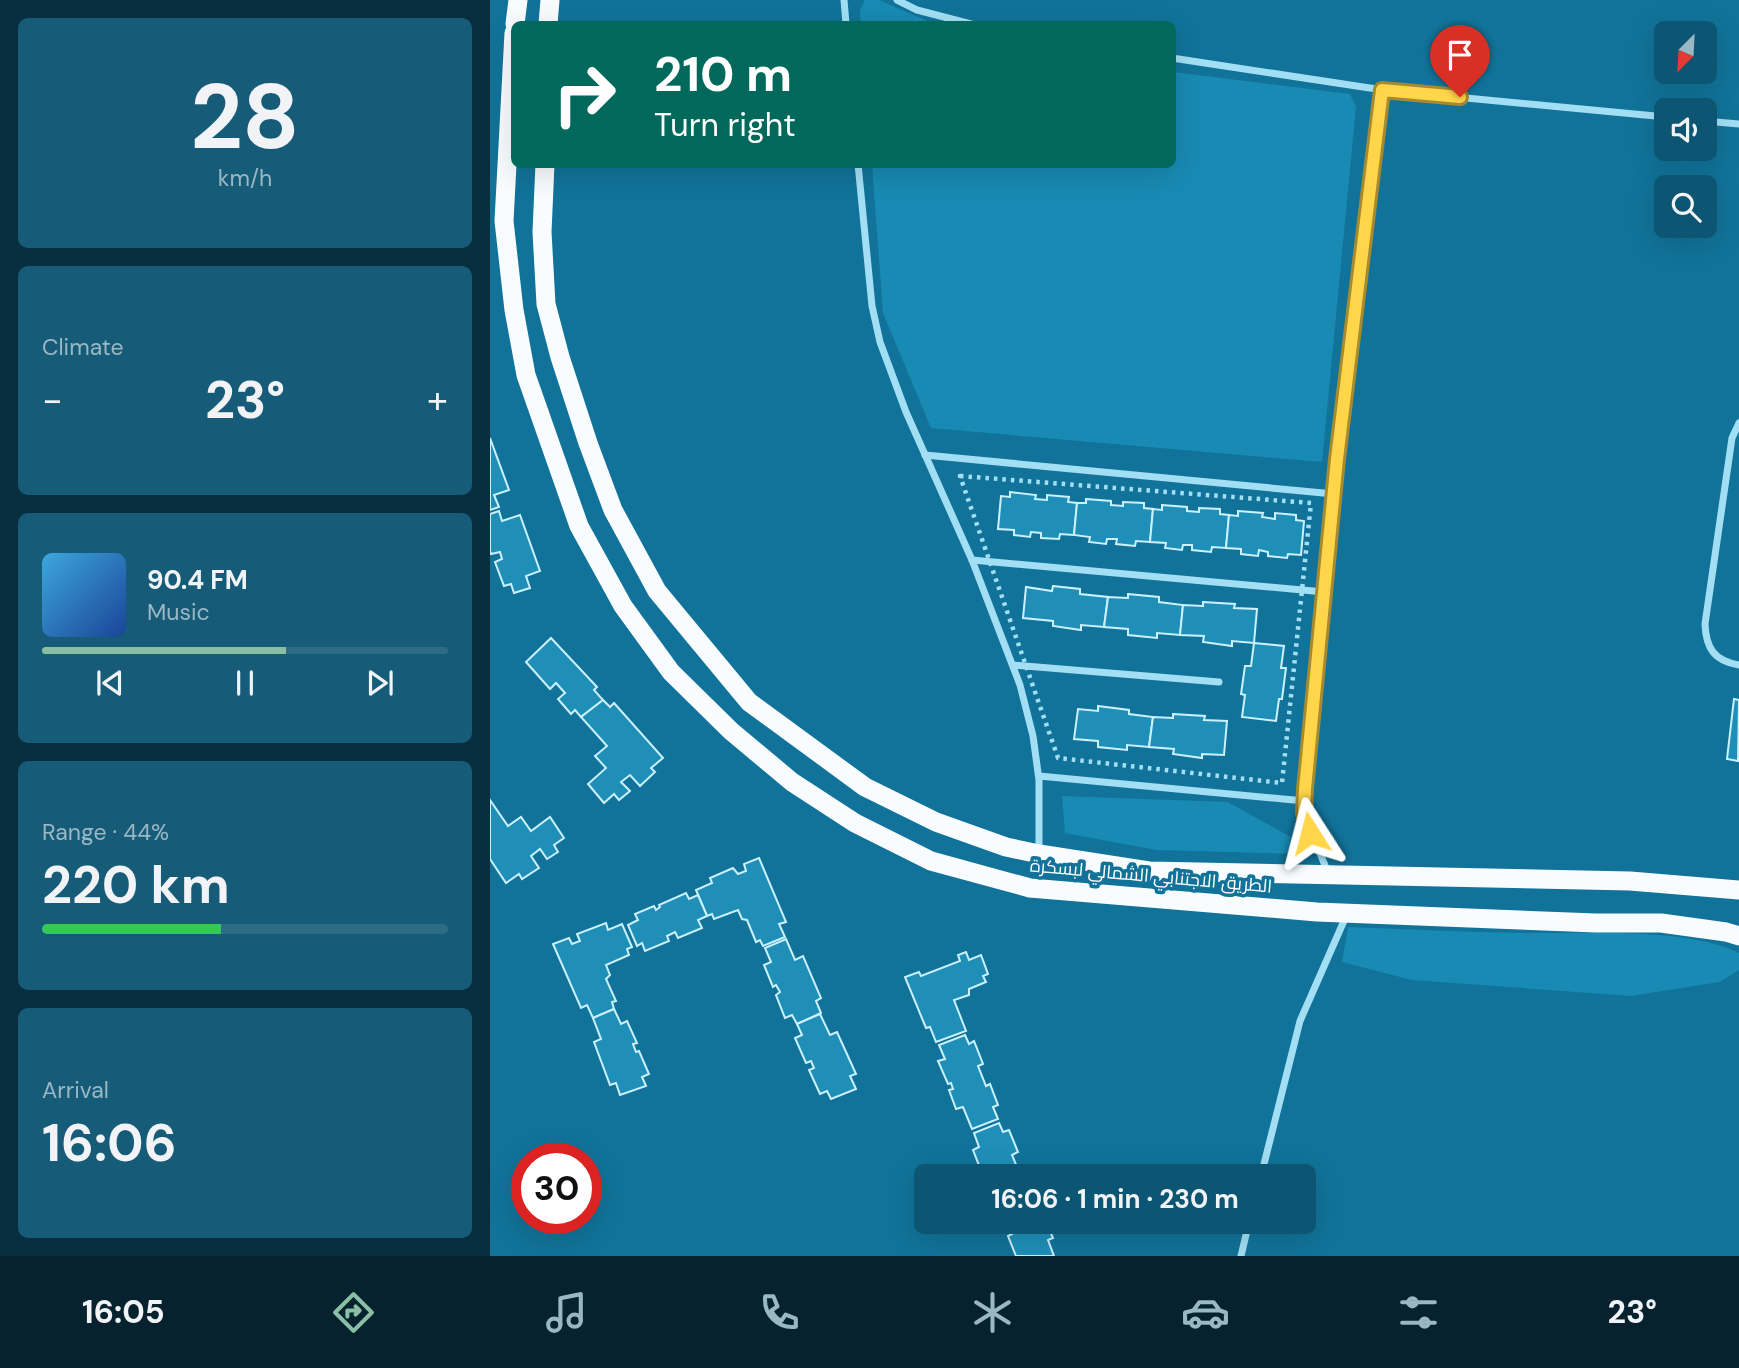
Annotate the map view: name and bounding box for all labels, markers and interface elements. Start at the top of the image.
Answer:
north arrow [1654,21,1717,84]
map controls [1654,21,1717,238]
pin [1430,25,1490,97]
icon: arrive [1441,36,1479,74]
text: 210 m [654,42,792,106]
icon: right [539,49,630,140]
text: 28 [190,58,300,176]
button: sound [1654,98,1717,161]
text: Turn right [654,104,796,146]
text: km/h [218,163,272,193]
button: search [1654,175,1717,238]
text: Climate [42,332,124,362]
text: 23° [205,366,285,434]
text: − [42,375,63,425]
text: + [427,375,448,425]
text: 90.4 FM [147,563,248,597]
text: Music [147,597,210,627]
icon: previous [91,664,129,702]
icon: pause [226,664,264,702]
icon: next [361,664,399,702]
position arrow [1273,796,1347,870]
text: Range · 44% [42,817,169,847]
text: 220 km [42,851,230,919]
street label: الطريق الاجتنابي الشمالي لبسكرة [1029,853,1273,901]
text: Arrival [42,1075,109,1105]
text: 16:06 [42,1109,177,1177]
speed limit sign: 30 [511,1143,602,1234]
text: 16:06 · 1 min · 230 m [991,1182,1239,1216]
icon: directions [329,1288,378,1337]
icon: music [542,1288,591,1337]
icon: phone [755,1288,804,1337]
icon: climate [968,1288,1017,1337]
icon: car [1181,1288,1230,1337]
icon: filters [1394,1288,1443,1337]
text: 16:05 [82,1291,165,1333]
text: 23° [1607,1291,1657,1333]

